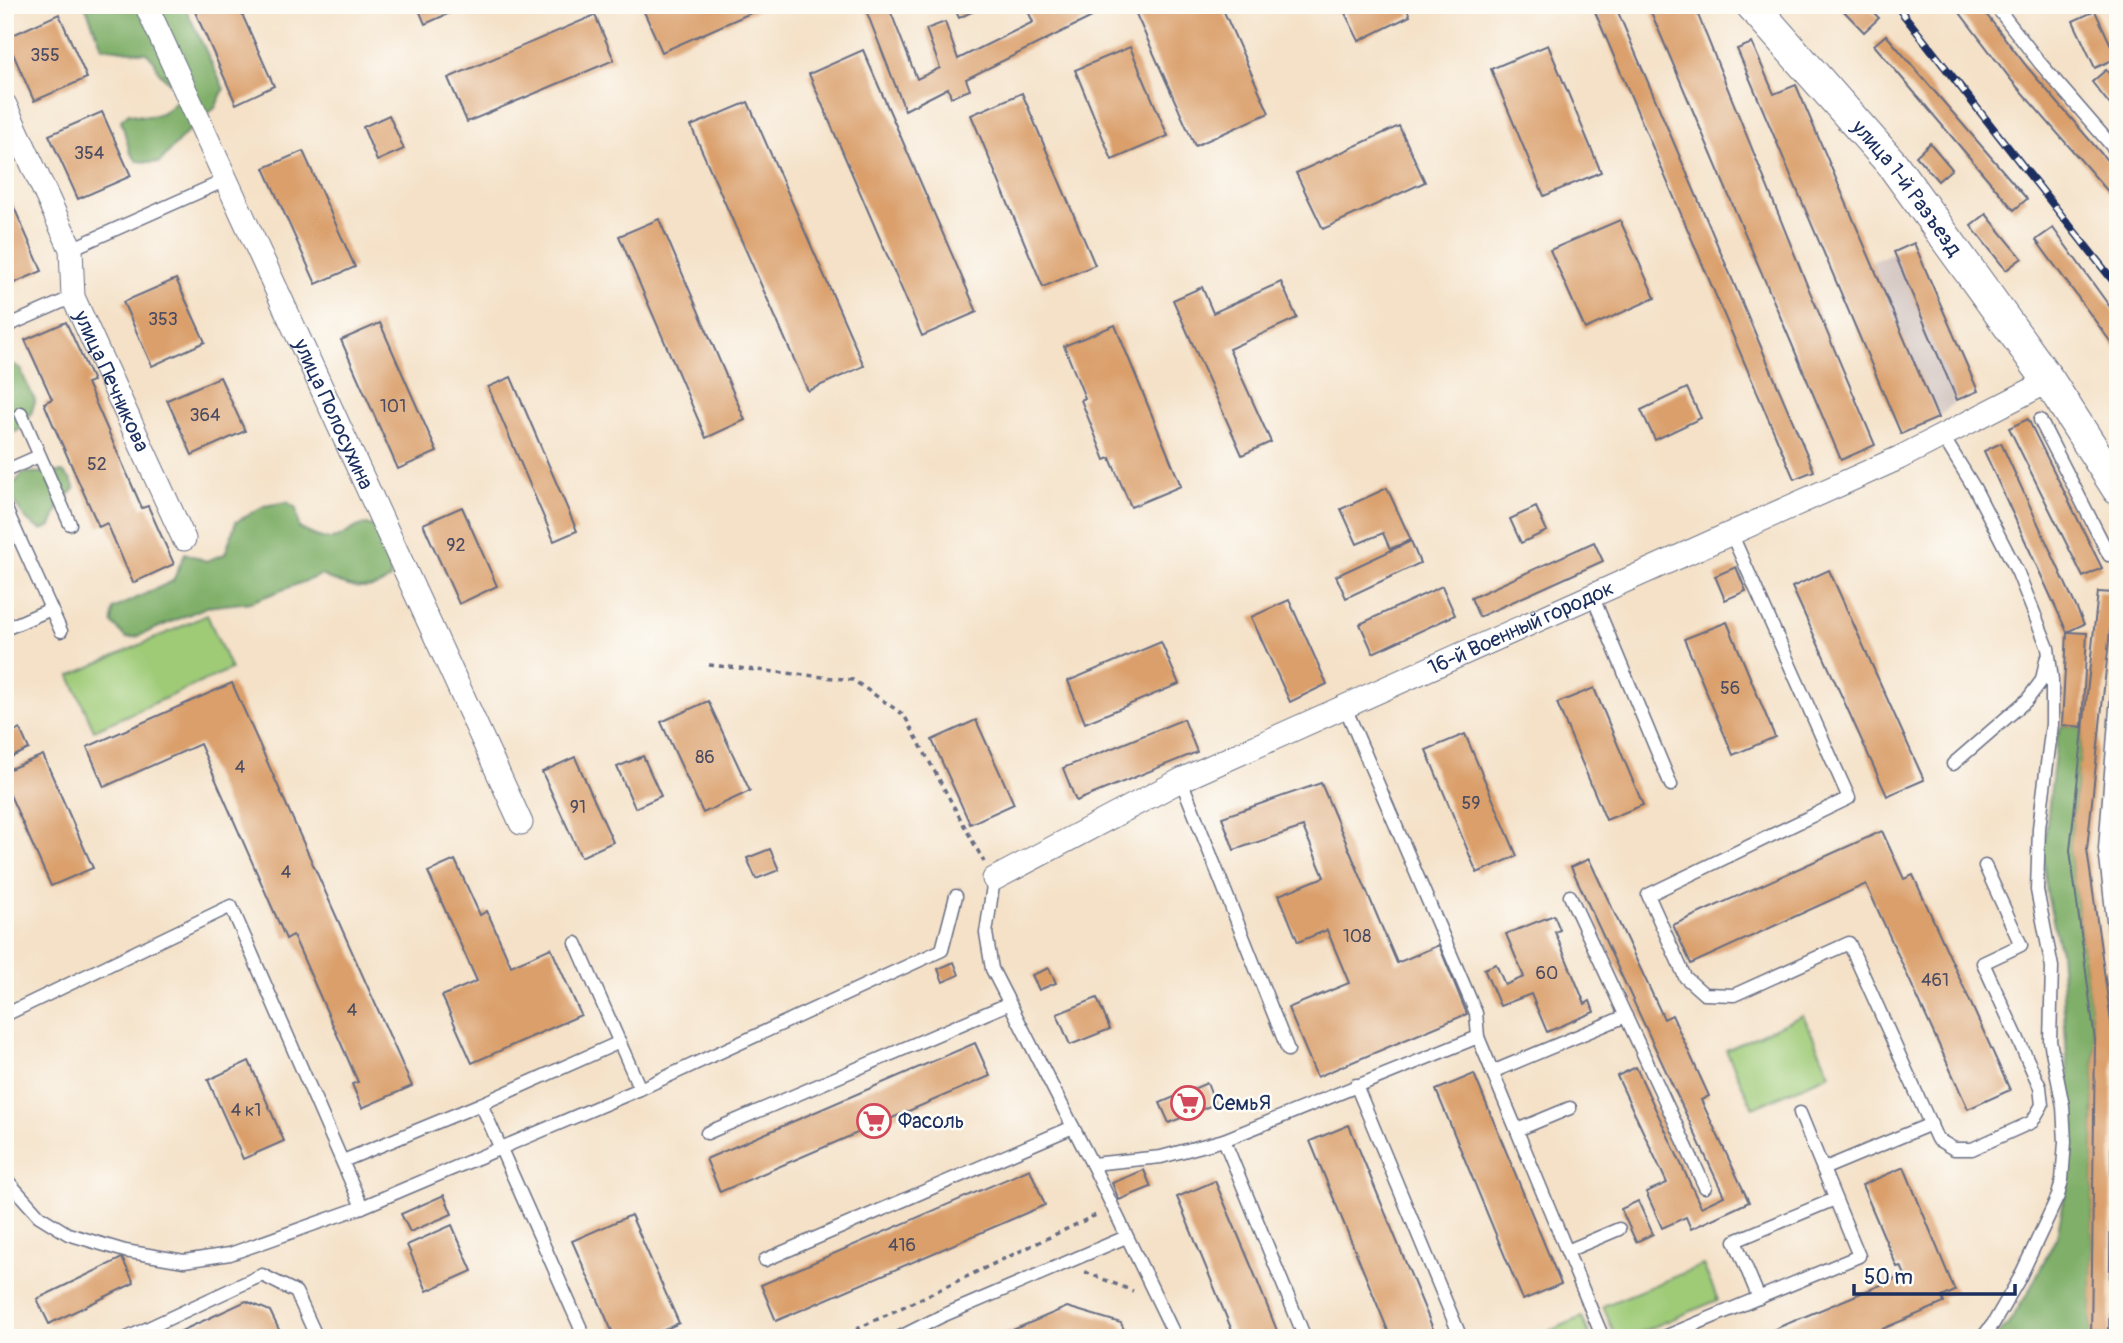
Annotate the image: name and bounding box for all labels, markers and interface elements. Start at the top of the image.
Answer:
house number: 355 [30,44,60,67]
street label: улица 1-й Разъезд [1845,114,1968,262]
house number: 354 [74,142,105,165]
street label: улица Печникова [67,305,155,456]
house number: 353 [148,308,178,331]
street label: улица Полосухина [286,334,379,494]
house number: 101 [380,395,406,418]
house number: 364 [190,404,221,427]
house number: 52 [87,453,107,476]
house number: 92 [446,534,466,557]
street label: 16-й Военный городок [1424,575,1618,682]
house number: 56 [1720,677,1740,700]
house number: 86 [695,746,715,769]
house number: 4 [235,756,246,779]
house number: 59 [1461,792,1481,815]
house number: 91 [570,796,586,819]
house number: 4 [281,861,292,884]
house number: 108 [1343,925,1371,948]
house number: 60 [1536,962,1558,985]
house number: 461 [1921,969,1949,992]
house number: 4 [347,999,358,1022]
supermarket icon: СемьЯ [1169,1084,1207,1122]
place label: СемьЯ [1212,1090,1271,1117]
house number: 4 к1 [231,1099,261,1122]
supermarket icon: Фасоль [855,1102,893,1140]
place label: Фасоль [898,1108,965,1135]
house number: 416 [888,1234,916,1257]
scale bar [1854,1252,2014,1296]
text: 50 m [1864,1264,1913,1291]

